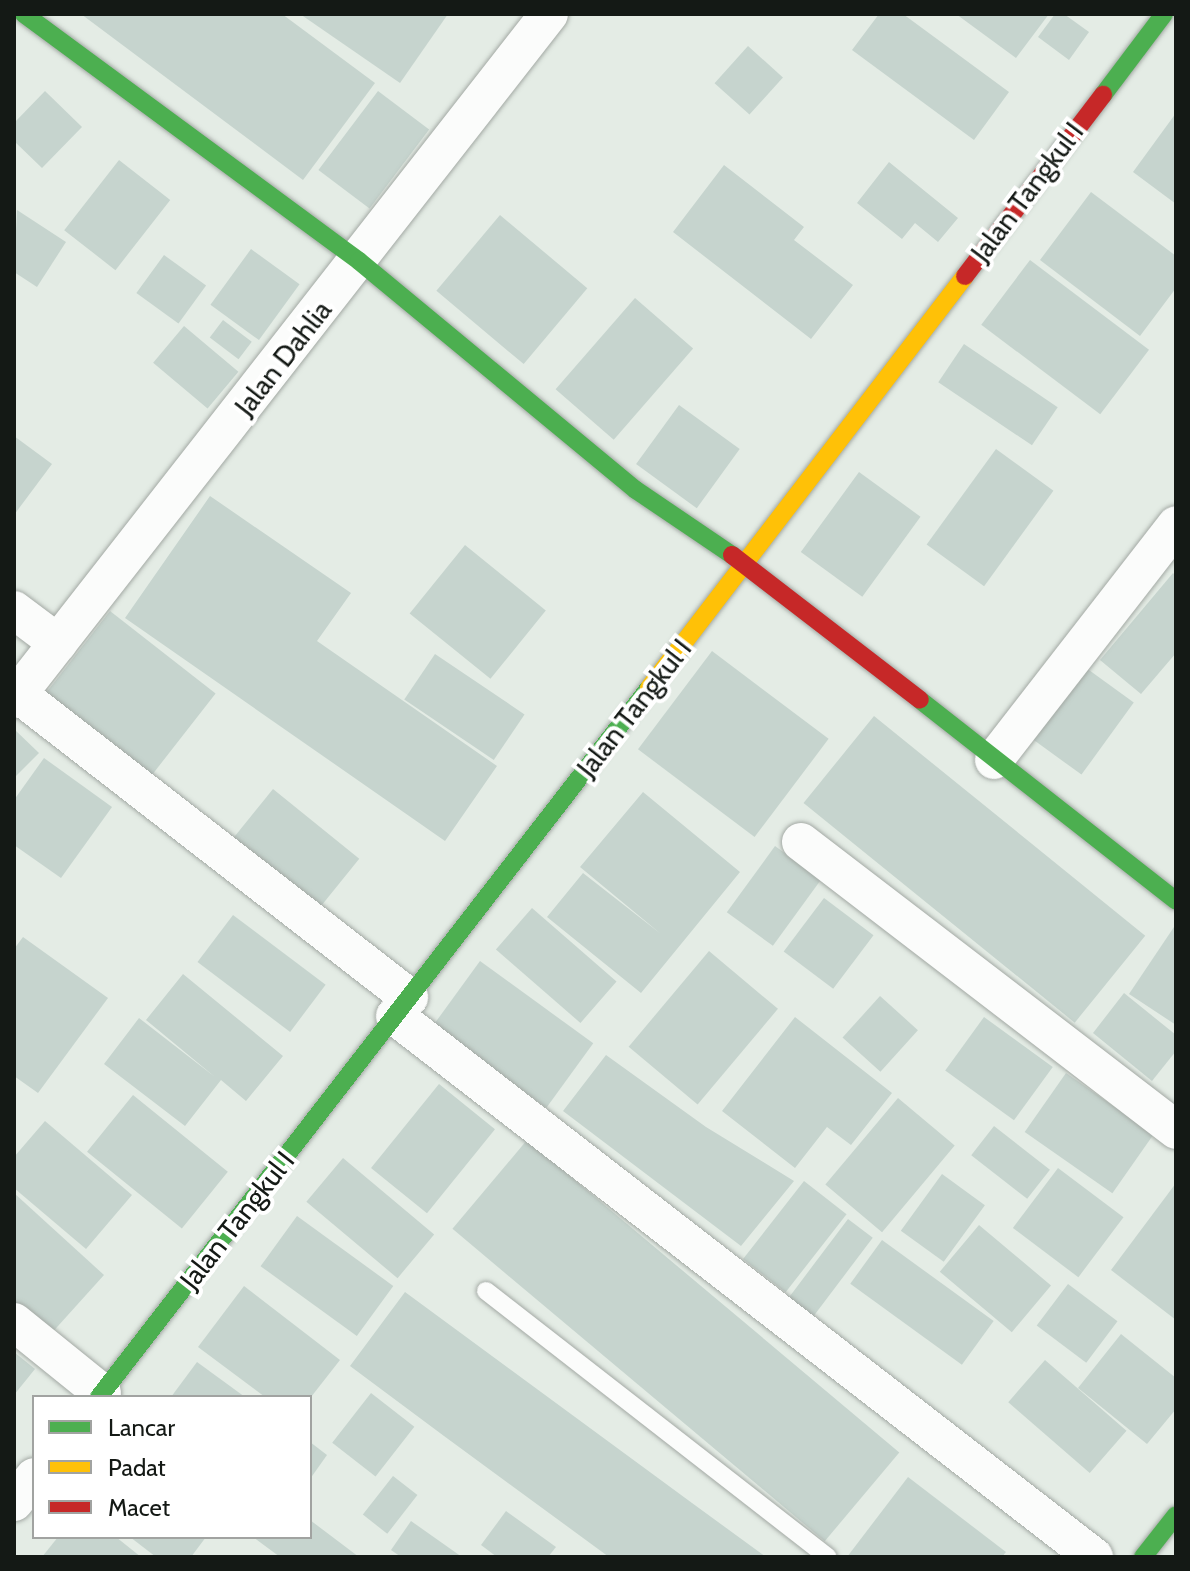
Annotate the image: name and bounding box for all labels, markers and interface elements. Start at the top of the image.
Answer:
street label: Jalan Tangkul I [964,116,1090,268]
street label: Jalan Dahlia [228,294,338,422]
street label: Jalan Tangkul I [570,632,698,784]
street label: Jalan Tangkul I [173,1144,301,1296]
legend [32,1395,312,1539]
text: Lancar [108,1413,175,1442]
text: Padat [108,1453,166,1482]
text: Macet [108,1493,170,1522]

